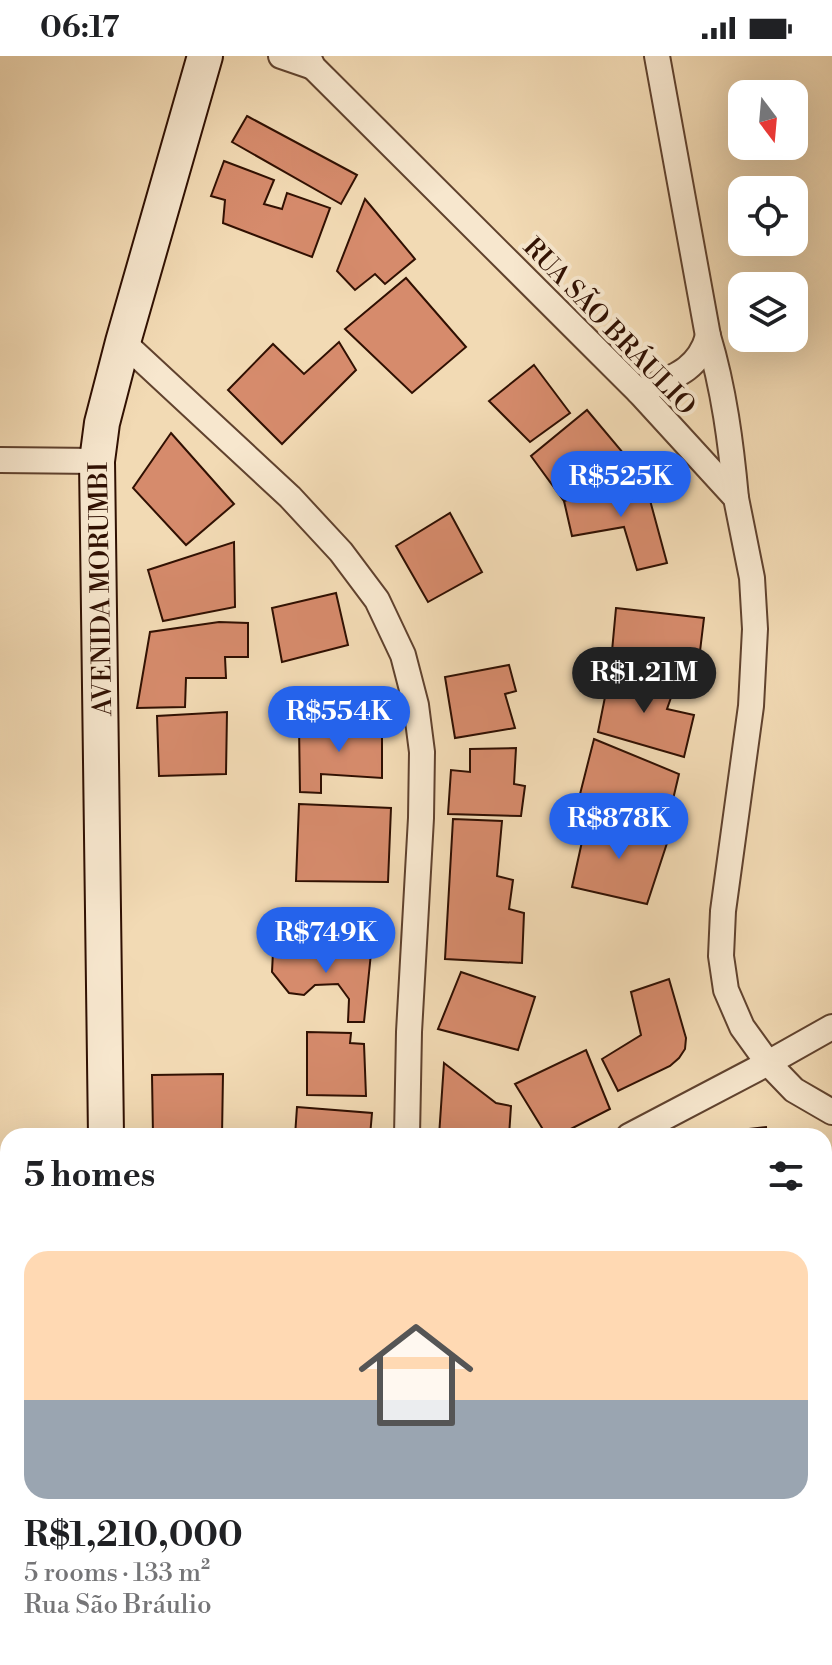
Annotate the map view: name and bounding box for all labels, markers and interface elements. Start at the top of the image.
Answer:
text: 06:17 [40,9,119,47]
north arrow [728,80,808,160]
map controls [728,80,808,352]
button: locate [728,176,808,256]
street label: RUA SÃO BRÁULIO [516,230,704,422]
button: layers [728,272,808,352]
pin: R$525K [556,451,686,519]
text: R$525K [569,461,673,493]
street label: AVENIDA MORUMBI [83,462,119,717]
pin: R$1.21M [570,647,718,715]
text: R$1.21M [590,657,698,689]
pin: R$554K [274,686,404,754]
text: R$554K [286,696,392,728]
pin: R$878K [554,793,684,861]
text: R$878K [567,803,671,835]
pin: R$749K [261,907,391,975]
text: R$749K [274,917,378,949]
icon: filters [764,1154,808,1198]
text: 5 homes [24,1155,155,1197]
icon: home [344,1303,488,1447]
text: R$1,210,000 [24,1515,243,1557]
text: 5 rooms · 133 m² [24,1557,210,1589]
text: Rua São Bráulio [24,1589,212,1621]

